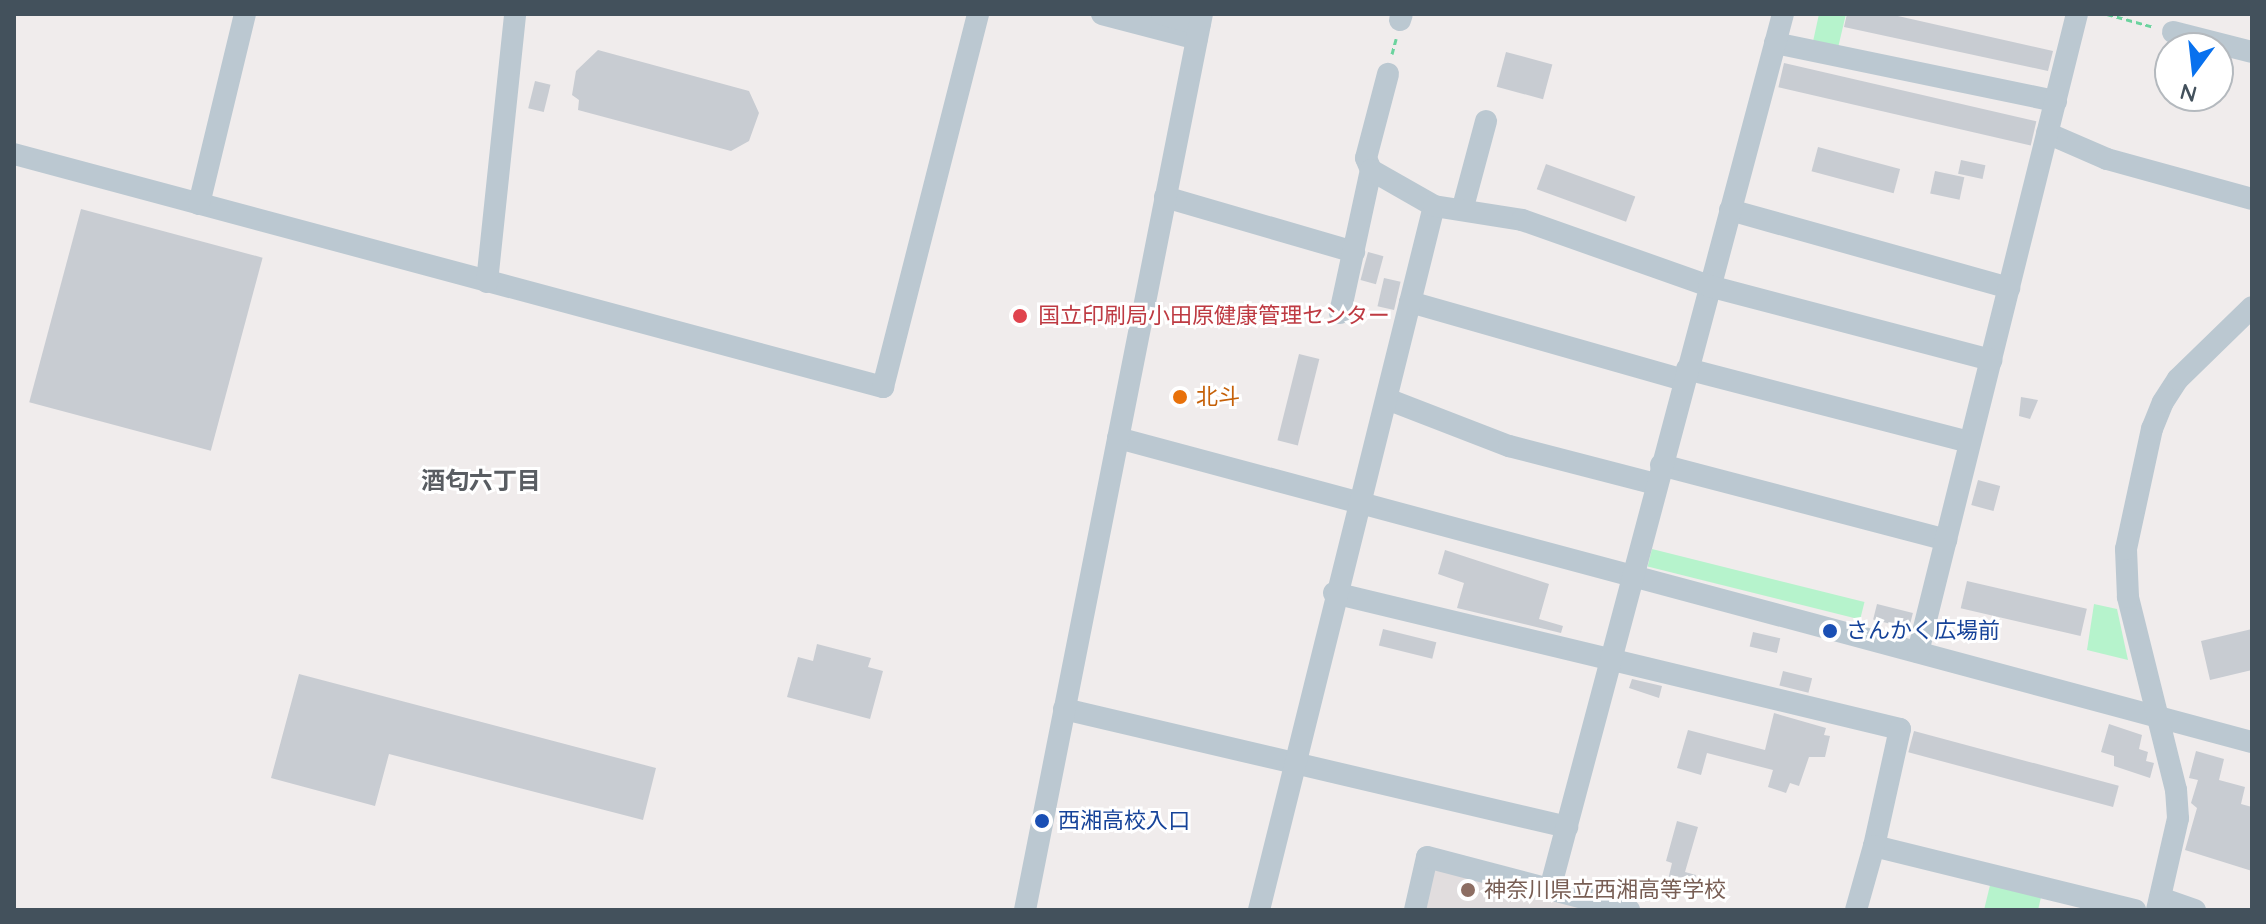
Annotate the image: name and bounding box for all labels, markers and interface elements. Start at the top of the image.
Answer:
north arrow [2154,32,2234,112]
text: N [2177,78,2200,109]
place label: 国立印刷局小田原健康管理センター [1038,303,1390,329]
marker: 国立印刷局小田原健康管理センター [1009,305,1031,327]
place label: 北斗 [1196,384,1240,410]
marker: 北斗 [1171,388,1189,406]
district label: 酒匂六丁目 [421,467,541,495]
place label: さんかく広場前 [1846,618,2000,644]
marker: さんかく広場前 [1821,622,1839,640]
place label: 西湘高校入口 [1058,808,1190,834]
marker: 西湘高校入口 [1033,812,1051,830]
place label: 神奈川県立西湘高等学校 [1484,877,1726,903]
marker: 神奈川県立西湘高等学校 [1459,881,1477,899]

